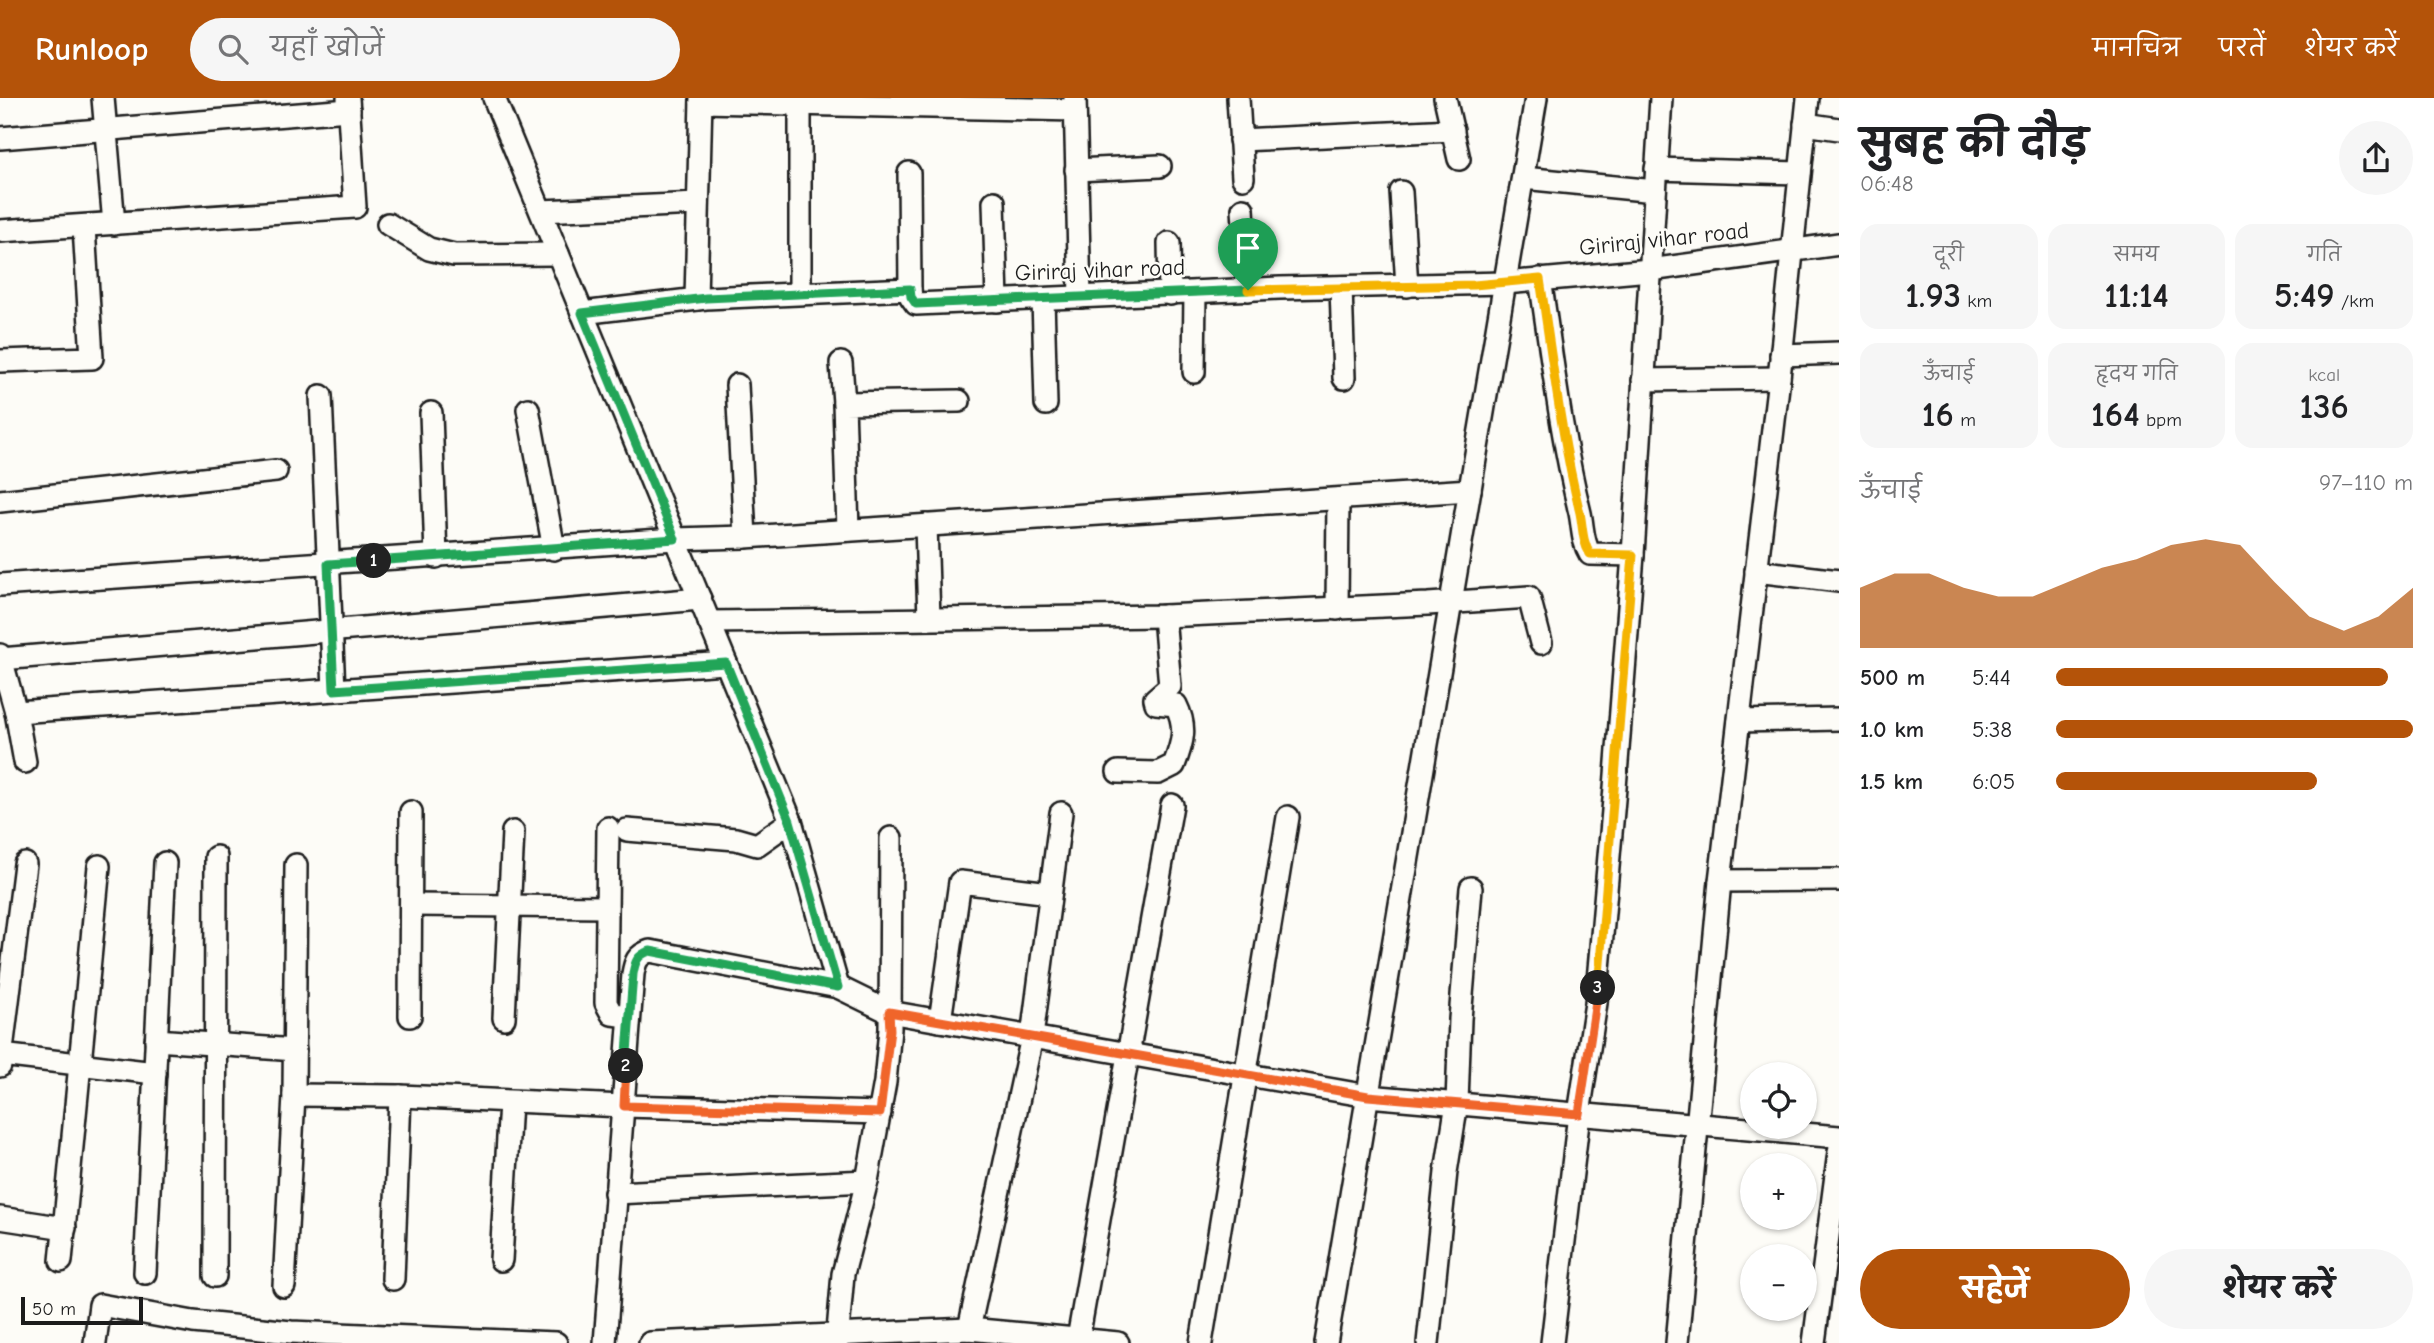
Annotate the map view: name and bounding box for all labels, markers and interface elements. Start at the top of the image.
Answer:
search box [190,18,680,81]
text: Runloop [35,30,148,68]
icon: search [214,30,252,68]
text: यहाँ खोजें [270,33,384,63]
text: मानचित्र [2093,34,2181,62]
text: परतें [2219,34,2266,62]
text: शेयर करें [2304,34,2399,62]
button: share [2339,121,2413,195]
text: सुबह की दौड़ [1860,122,2088,166]
text: 06:48 [1860,170,1914,197]
street label: Giriraj vihar road [1578,217,1750,261]
pin [1218,218,1278,290]
icon: arrive [1229,229,1267,267]
text: दूरी [1934,244,1964,266]
text: समय [2114,244,2159,266]
text: गति [2307,244,2341,266]
street label: Giriraj vihar road [1014,254,1186,286]
text: 1.93 [1905,275,1961,316]
text: 11:14 [2104,275,2169,316]
text: 5:49 [2274,275,2335,316]
text: km [1961,290,1992,312]
text: /km [2335,290,2374,312]
text: ऊँचाई [1923,363,1974,385]
text: हृदय गति [2095,363,2178,385]
text: kcal [2308,364,2340,386]
text: 136 [2300,386,2349,427]
text: 16 [1922,394,1954,435]
text: 164 [2091,394,2140,435]
text: m [1954,409,1976,431]
text: bpm [2140,409,2182,431]
text: 97–110 m [2319,469,2413,496]
text: ऊँचाई [1860,477,1922,504]
pin: 1 [356,544,392,578]
text: 1 [370,549,377,571]
text: 500 m [1860,664,1925,691]
text: 5:44 [1972,664,2011,691]
text: 1.0 km [1860,716,1924,743]
text: 5:38 [1972,716,2012,743]
text: 1.5 km [1860,768,1923,795]
text: 6:05 [1972,768,2015,795]
pin: 3 [1580,970,1616,1006]
text: 3 [1593,976,1602,998]
pin: 2 [608,1048,644,1084]
text: 2 [621,1054,630,1076]
map controls [1740,1062,1817,1321]
button: locate [1740,1062,1817,1139]
button: + [1740,1153,1817,1230]
button: − [1740,1244,1817,1321]
button: सहेजें [1860,1249,2130,1329]
button: शेयर करें [2144,1249,2413,1329]
scale bar [21,1294,144,1326]
text: 50 m [32,1298,76,1320]

